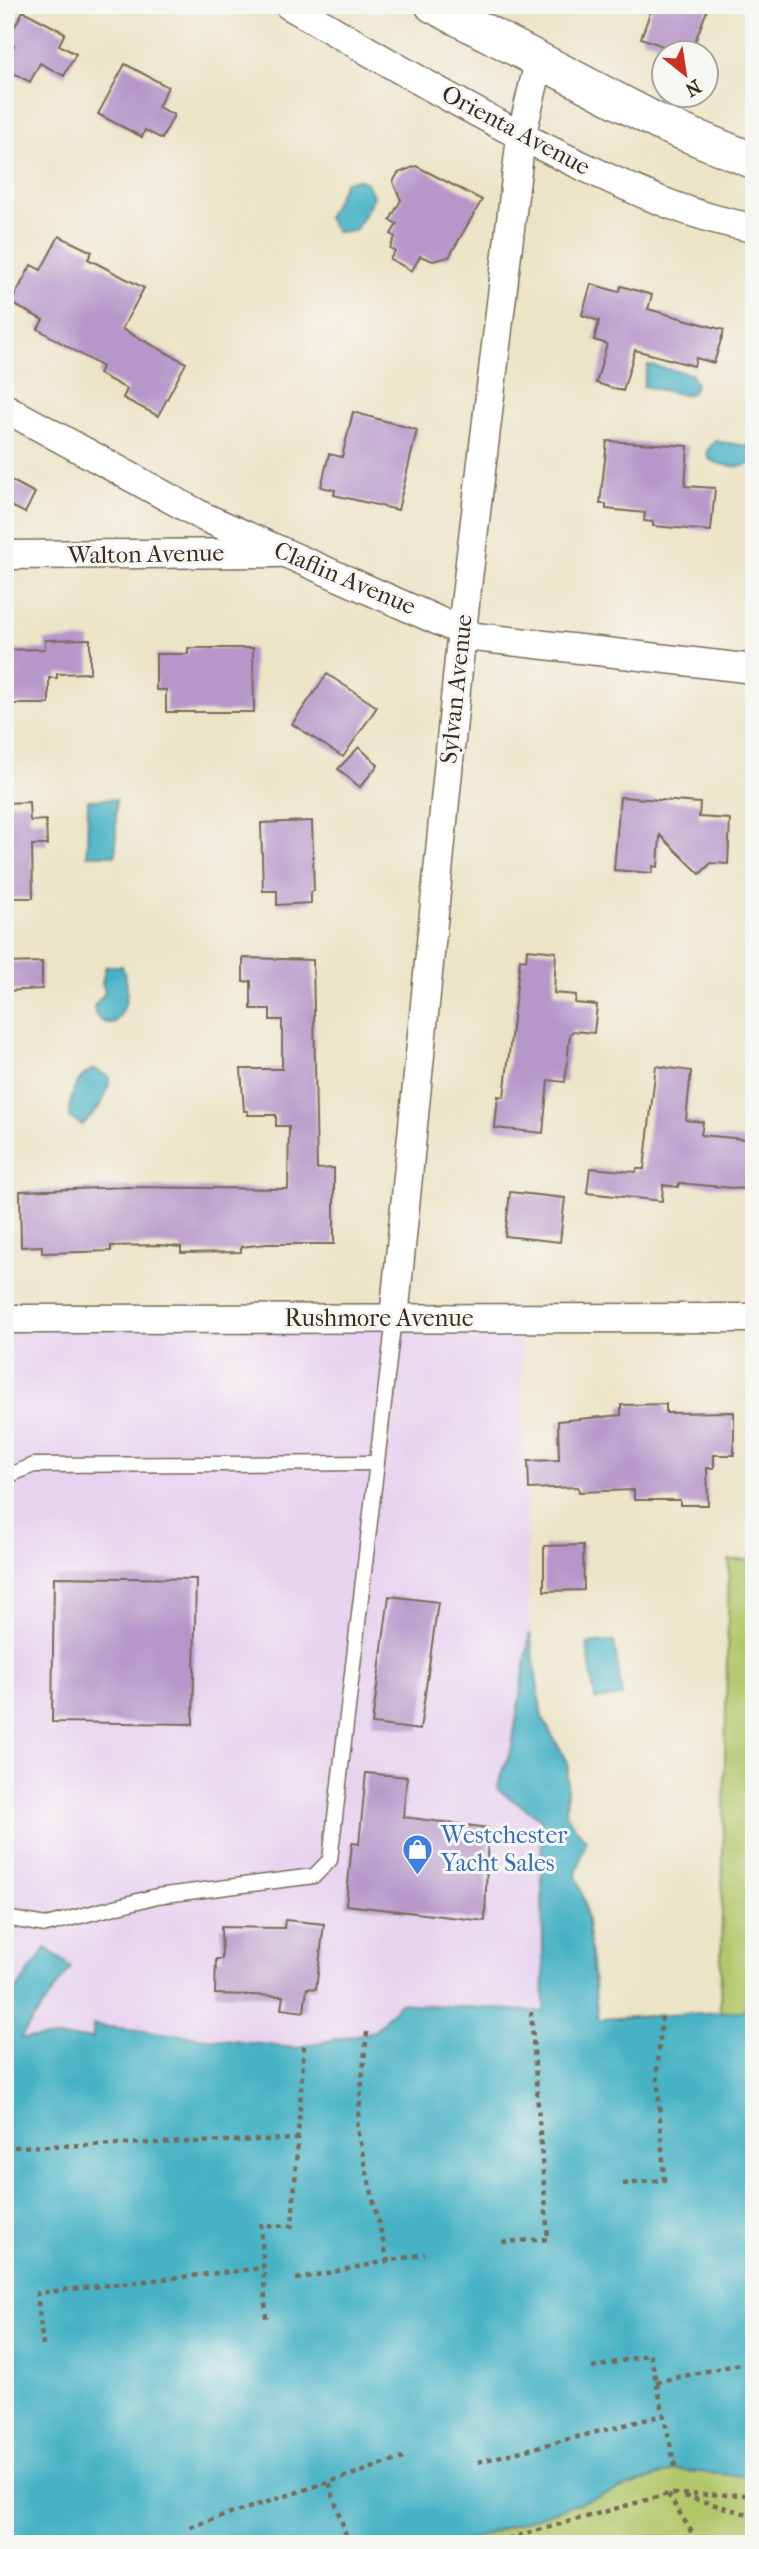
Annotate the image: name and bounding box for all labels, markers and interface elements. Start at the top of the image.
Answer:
north arrow [650,38,720,108]
text: N [681,75,705,101]
street label: Orienta Avenue [437,79,595,181]
street label: Claflin Avenue [270,536,420,620]
street label: Walton Avenue [66,539,225,569]
street label: Sylvan Avenue [434,613,478,765]
street label: Rushmore Avenue [284,1304,474,1332]
place label: Westchester Yacht Sales [440,1821,568,1877]
shop icon: Westchester Yacht Sales [401,1832,435,1876]

